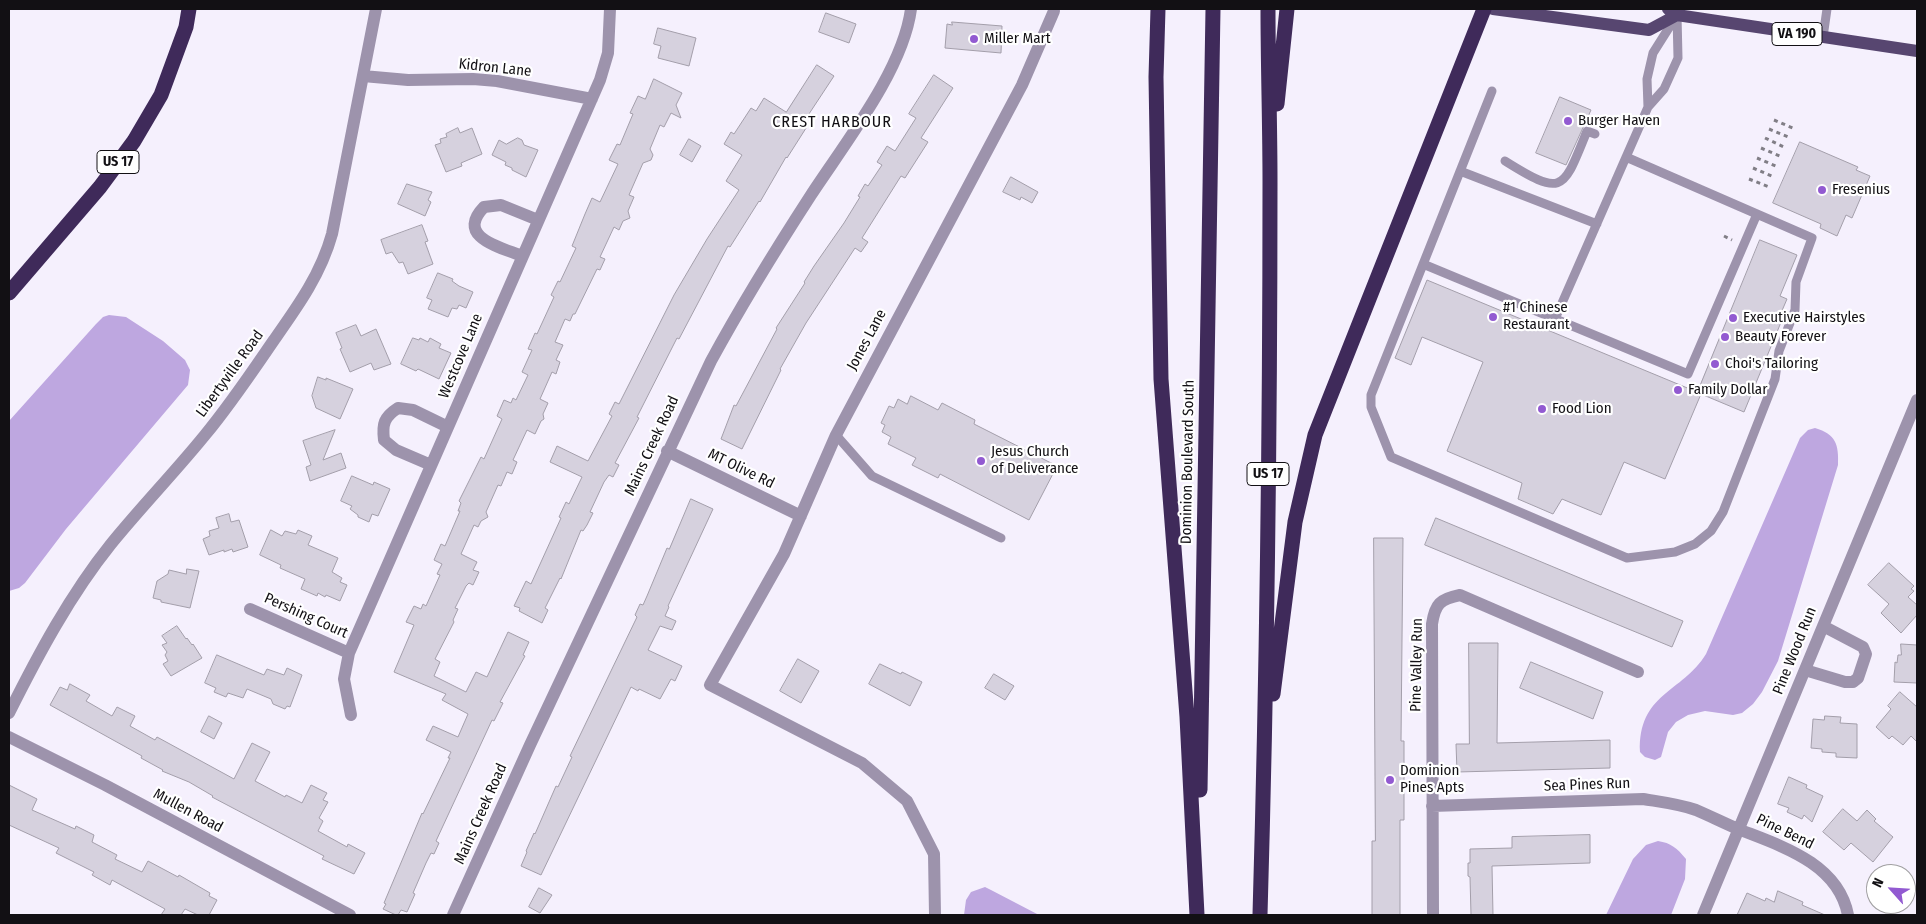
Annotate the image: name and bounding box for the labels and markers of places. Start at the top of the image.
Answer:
place label: Miller Mart [984,30,1051,48]
marker: Miller Mart [968,33,980,45]
place label: Burger Haven [1578,112,1660,130]
marker: Burger Haven [1562,115,1574,127]
place label: Fresenius [1832,181,1890,199]
marker: Fresenius [1816,184,1828,196]
place label: #1 Chinese Restaurant [1503,299,1570,334]
place label: Executive Hairstyles [1743,309,1865,327]
marker: #1 Chinese Restaurant [1487,311,1499,323]
marker: Executive Hairstyles [1727,312,1739,324]
place label: Beauty Forever [1735,328,1826,346]
marker: Beauty Forever [1719,331,1731,343]
place label: Choi's Tailoring [1725,355,1818,373]
marker: Choi's Tailoring [1709,358,1721,370]
place label: Family Dollar [1688,381,1767,399]
marker: Family Dollar [1672,384,1684,396]
place label: Food Lion [1552,400,1612,418]
marker: Food Lion [1536,403,1548,415]
place label: Jesus Church of Deliverance [991,443,1078,478]
marker: Jesus Church of Deliverance [975,455,987,467]
place label: Dominion Pines Apts [1400,762,1464,797]
marker: Dominion Pines Apts [1384,774,1396,786]

